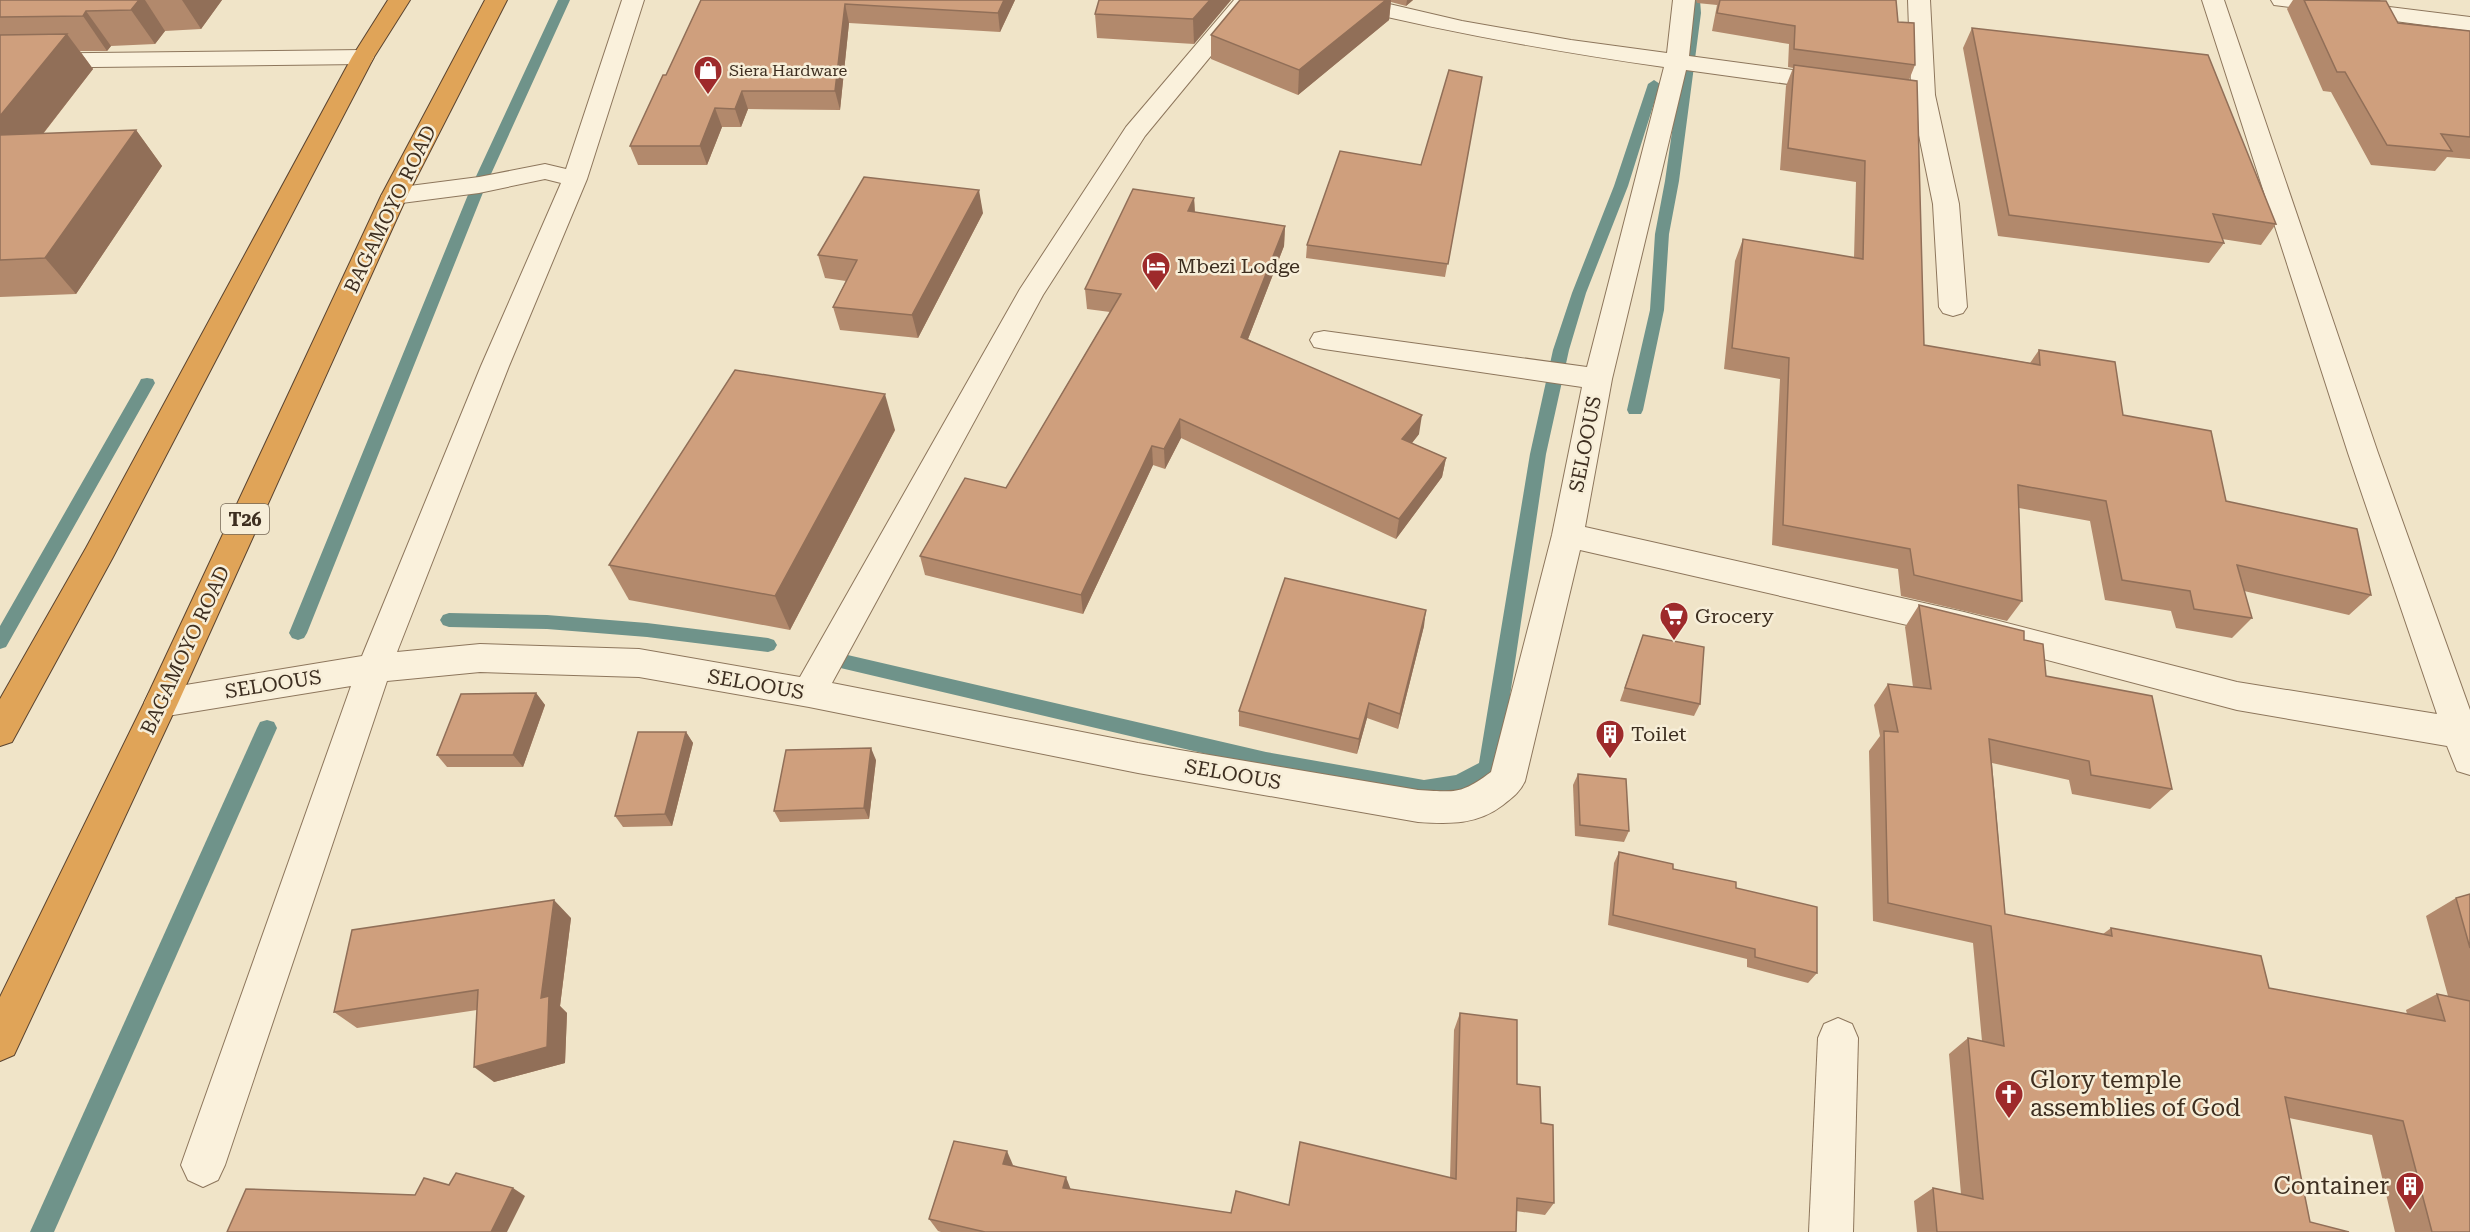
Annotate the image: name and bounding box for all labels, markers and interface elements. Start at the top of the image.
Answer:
shop icon: Siera Hardware [692,54,724,96]
place label: Siera Hardware [729,61,848,80]
street label: BAGAMOYO ROAD [339,121,441,297]
hotel icon: Mbezi Lodge [1140,250,1172,292]
place label: Mbezi Lodge [1177,254,1300,278]
street label: SELOOUS [1564,394,1606,494]
road number: T26 [221,504,269,534]
street label: BAGAMOYO ROAD [135,562,235,738]
supermarket icon: Grocery [1658,600,1690,642]
place label: Grocery [1695,604,1774,628]
street label: SELOOUS [706,664,806,704]
street label: SELOOUS [223,665,323,703]
building icon: Toilet [1594,718,1626,760]
place label: Toilet [1631,722,1687,746]
street label: SELOOUS [1183,754,1283,794]
place label: Glory temple assemblies of God [2030,1066,2241,1122]
church icon: Glory temple assemblies of God [1993,1078,2025,1120]
building icon: Container [2394,1170,2426,1212]
place label: Container [2273,1172,2389,1200]

